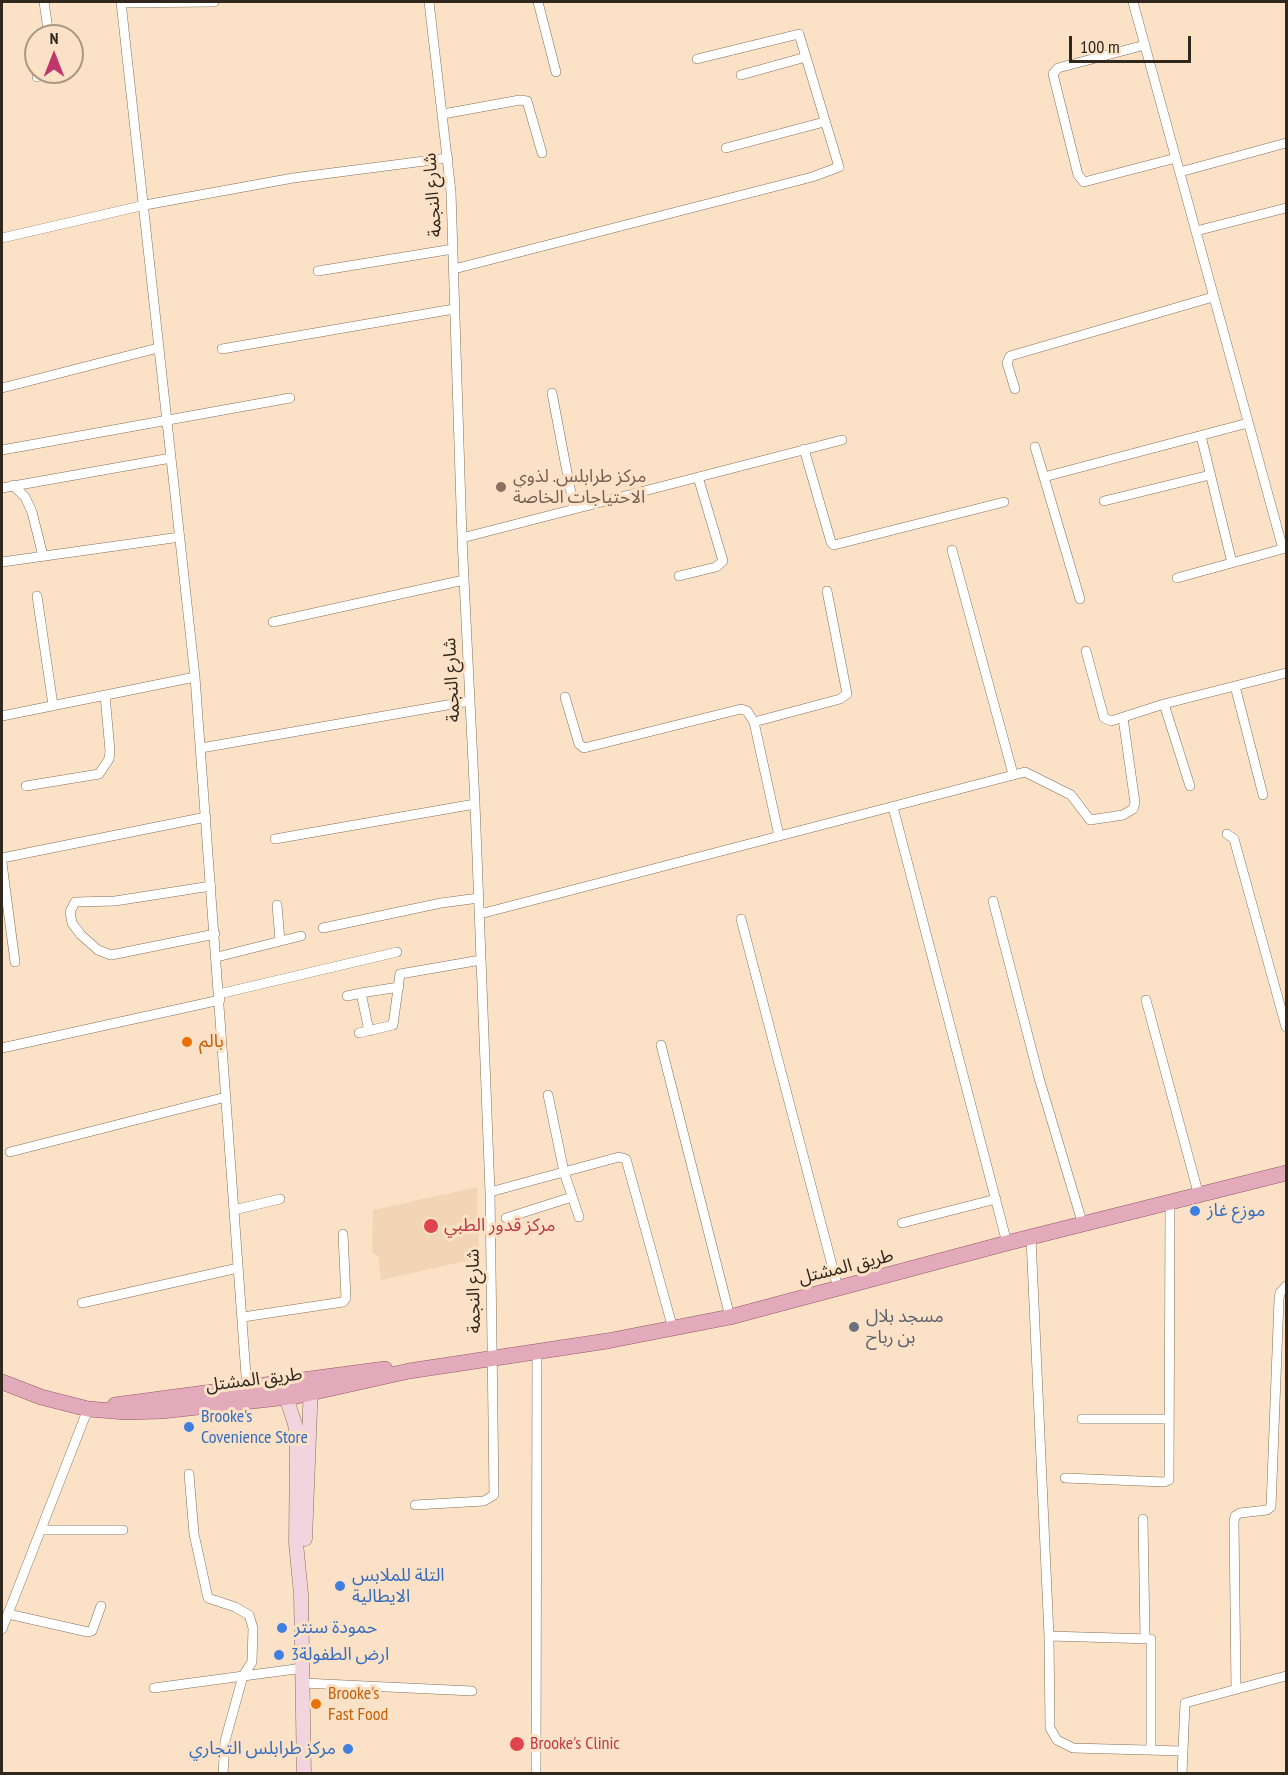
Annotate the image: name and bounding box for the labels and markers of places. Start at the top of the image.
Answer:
place label: مركز طرابلس. لذوي الاحتياجات الخاصة [513,466,646,508]
marker: مركز طرابلس. لذوي الاحتياجات الخاصة [494,480,508,494]
place label: بالم [199,1031,224,1053]
marker: بالم [180,1035,194,1049]
place label: موزع غاز [1207,1200,1265,1222]
marker: موزع غاز [1188,1204,1202,1218]
place label: مركز قدور الطبي [444,1215,555,1237]
marker: مركز قدور الطبي [422,1217,440,1235]
place label: مسجد بلال بن رباح [866,1306,944,1348]
marker: مسجد بلال بن رباح [847,1320,861,1334]
place label: Brooke's Covenience Store [201,1406,308,1448]
marker: Brooke's Covenience Store [182,1420,196,1434]
place label: التلة للملابس الايطالية [352,1565,445,1608]
marker: التلة للملابس الايطالية [333,1579,347,1593]
place label: حمودة سنتر [294,1617,377,1639]
marker: حمودة سنتر [275,1621,289,1635]
place label: ارض الطفولة3 [291,1644,389,1666]
marker: ارض الطفولة3 [272,1648,286,1662]
place label: Brooke's Fast Food [328,1683,388,1726]
marker: Brooke's Fast Food [309,1697,323,1711]
place label: Brooke's Clinic [530,1733,620,1755]
marker: Brooke's Clinic [508,1735,526,1753]
place label: مركز طرابلس التجاري [189,1738,336,1760]
marker: مركز طرابلس التجاري [341,1742,355,1756]

